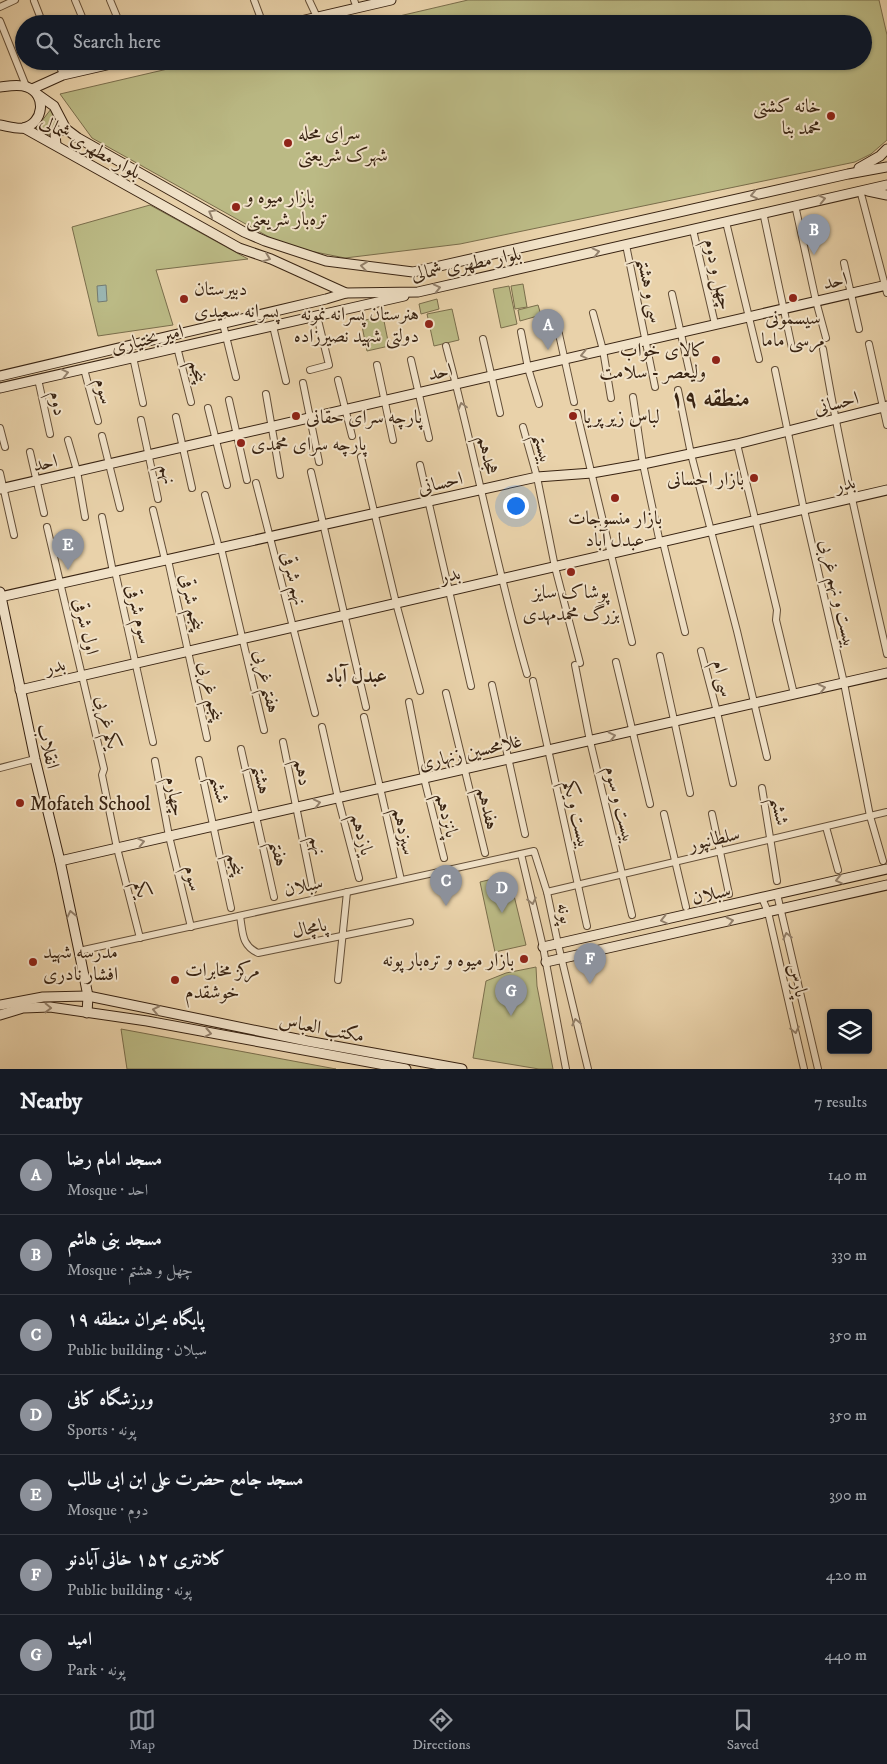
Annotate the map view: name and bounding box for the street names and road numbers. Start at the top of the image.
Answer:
street label: بلوار مطهری شمالی [36,110,145,184]
street label: چهل و دوم [694,236,737,313]
street label: بلوار مطهری شمالی [409,243,523,286]
street label: سی و هشتم [625,256,668,327]
street label: احد [821,267,850,295]
street label: امیر بختیاری [109,320,186,359]
street label: پنجم [178,358,212,389]
street label: احد [426,358,455,386]
street label: سوم [85,376,118,408]
street label: احسانی [811,387,861,420]
street label: دوم [40,389,71,419]
street label: بیستم [521,431,558,468]
street label: هجدهم [466,433,503,478]
street label: احد [31,449,60,477]
street label: نهم [148,462,181,487]
street label: احسانی [415,467,465,500]
street label: بدر [831,471,858,498]
street label: بیست و نهم غربی [808,537,861,651]
street label: نهم شرقی [270,549,311,609]
street label: بدر [436,562,463,589]
street label: پنجم شرقی [168,572,209,636]
street label: سوم شرقی [117,582,157,647]
street label: اول شرقی [68,596,103,657]
street label: هفتم غربی [241,647,285,717]
street label: بدر [41,653,68,680]
street label: سی ام [703,657,738,700]
street label: پنجم غربی [187,659,228,726]
street label: یکم غربی [85,693,125,754]
street label: انقلاب [31,722,64,771]
street label: غلامحسین زنهاری [416,729,524,776]
street label: دهم [283,757,316,789]
street label: هشتم [240,762,276,798]
street label: بیست و سوم [595,764,640,846]
street label: ششم [198,773,234,808]
street label: چهارم [155,774,190,819]
street label: بیست و یکم [553,778,596,852]
street label: هفدهم [466,785,504,833]
street label: پانزدهم [424,791,464,843]
street label: ششم [759,795,793,829]
street label: سیزدهم [381,805,420,859]
street label: یازدهم [339,811,379,861]
street label: سلطانپور [685,822,742,857]
street label: نهم [298,833,331,859]
street label: هفتم [258,838,293,870]
street label: پنجم [216,851,250,881]
street label: سوم [174,863,207,895]
street label: سبلان [282,871,325,902]
street label: یکم [124,878,155,903]
street label: سبلان [690,879,733,910]
street label: پونه [550,901,578,928]
street label: پامچال [290,913,331,944]
street label: پارس [781,961,813,1001]
street label: مکتب العباس [277,1009,366,1048]

